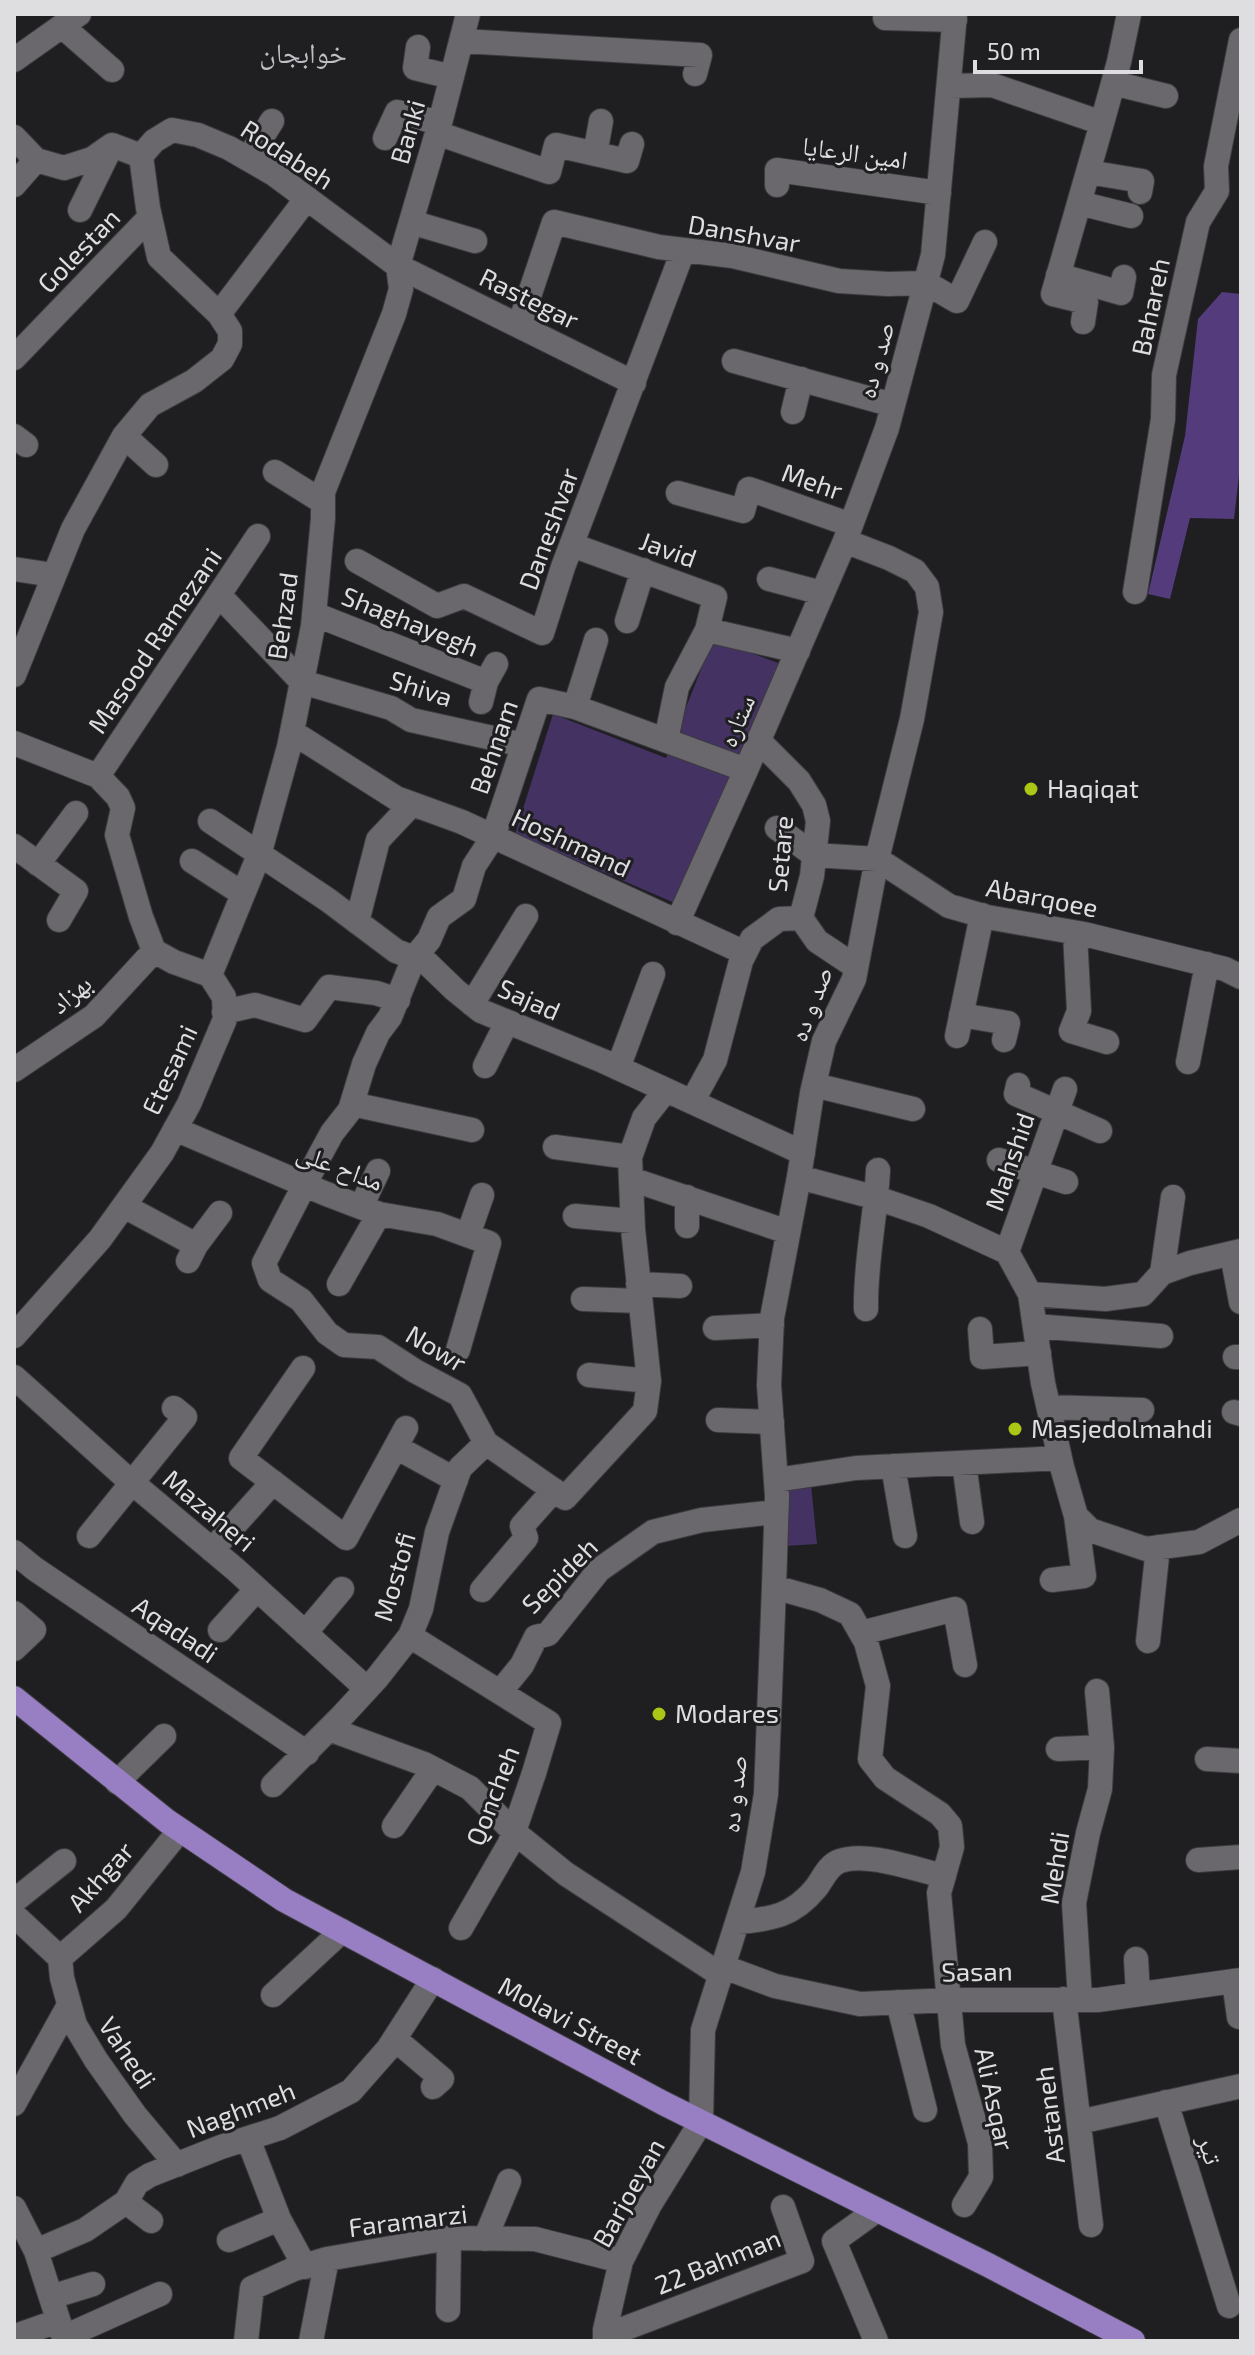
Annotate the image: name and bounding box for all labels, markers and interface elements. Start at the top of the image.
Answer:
scale bar [975,24,1141,74]
district label: خوابجان [259,35,347,70]
text: 50 m [987,36,1041,65]
street label: Banki [383,96,430,167]
street label: Rodabeh [236,112,340,195]
street label: امین الرعایا [800,129,910,176]
street label: Golestan [30,201,126,299]
street label: Danshvar [686,207,803,258]
street label: Bahareh [1124,255,1175,358]
street label: Rastegar [475,260,584,335]
street label: صد و ده [849,318,901,402]
street label: Mehr [778,456,847,505]
street label: Daneshvar [511,463,584,594]
street label: Javid [636,524,701,573]
street label: Masood Ramezani [80,542,227,739]
street label: Behzad [260,570,303,661]
street label: Shaghayegh [338,579,484,662]
street label: Shiva [386,663,457,712]
street label: ستاره [711,690,760,751]
street label: Behnam [462,695,523,798]
place label: Haqiqat [1047,772,1139,803]
marker: Haqiqat [1022,780,1040,798]
street label: Hoshmand [507,801,636,883]
street label: Setare [761,814,798,893]
street label: Abarqoee [984,871,1101,923]
street label: صد و ده [781,962,839,1046]
street label: بهزاد [43,967,98,1020]
street label: Sajad [494,971,565,1026]
street label: Etesami [134,1020,203,1119]
street label: Mahshid [977,1108,1040,1215]
street label: مداح علی [292,1135,388,1198]
street label: Nowr [401,1318,473,1378]
place label: Masjedolmahdi [1031,1412,1213,1443]
marker: Masjedolmahdi [1006,1420,1024,1438]
street label: Mazaheri [158,1462,262,1557]
street label: Mostofi [366,1528,421,1625]
street label: Sepideh [515,1531,603,1619]
street label: Aqadadi [127,1589,224,1668]
place label: Modares [675,1697,779,1728]
marker: Modares [650,1705,668,1723]
street label: Qoncheh [458,1741,525,1850]
street label: صد و ده [713,1753,753,1834]
street label: Mehdi [1032,1829,1075,1906]
street label: Akhgar [60,1835,139,1917]
street label: Sasan [941,1954,1013,1987]
street label: Molavi Street [494,1969,648,2070]
street label: Vahedi [93,2010,163,2094]
street label: Ali Asqar [969,2044,1021,2153]
street label: Astaneh [1027,2065,1070,2166]
street label: Naghmeh [182,2074,299,2144]
street label: تیر [1191,2130,1231,2168]
street label: Barjoeyan [585,2133,670,2252]
street label: Faramarzi [347,2197,469,2242]
street label: 22 Bahman [650,2221,785,2300]

